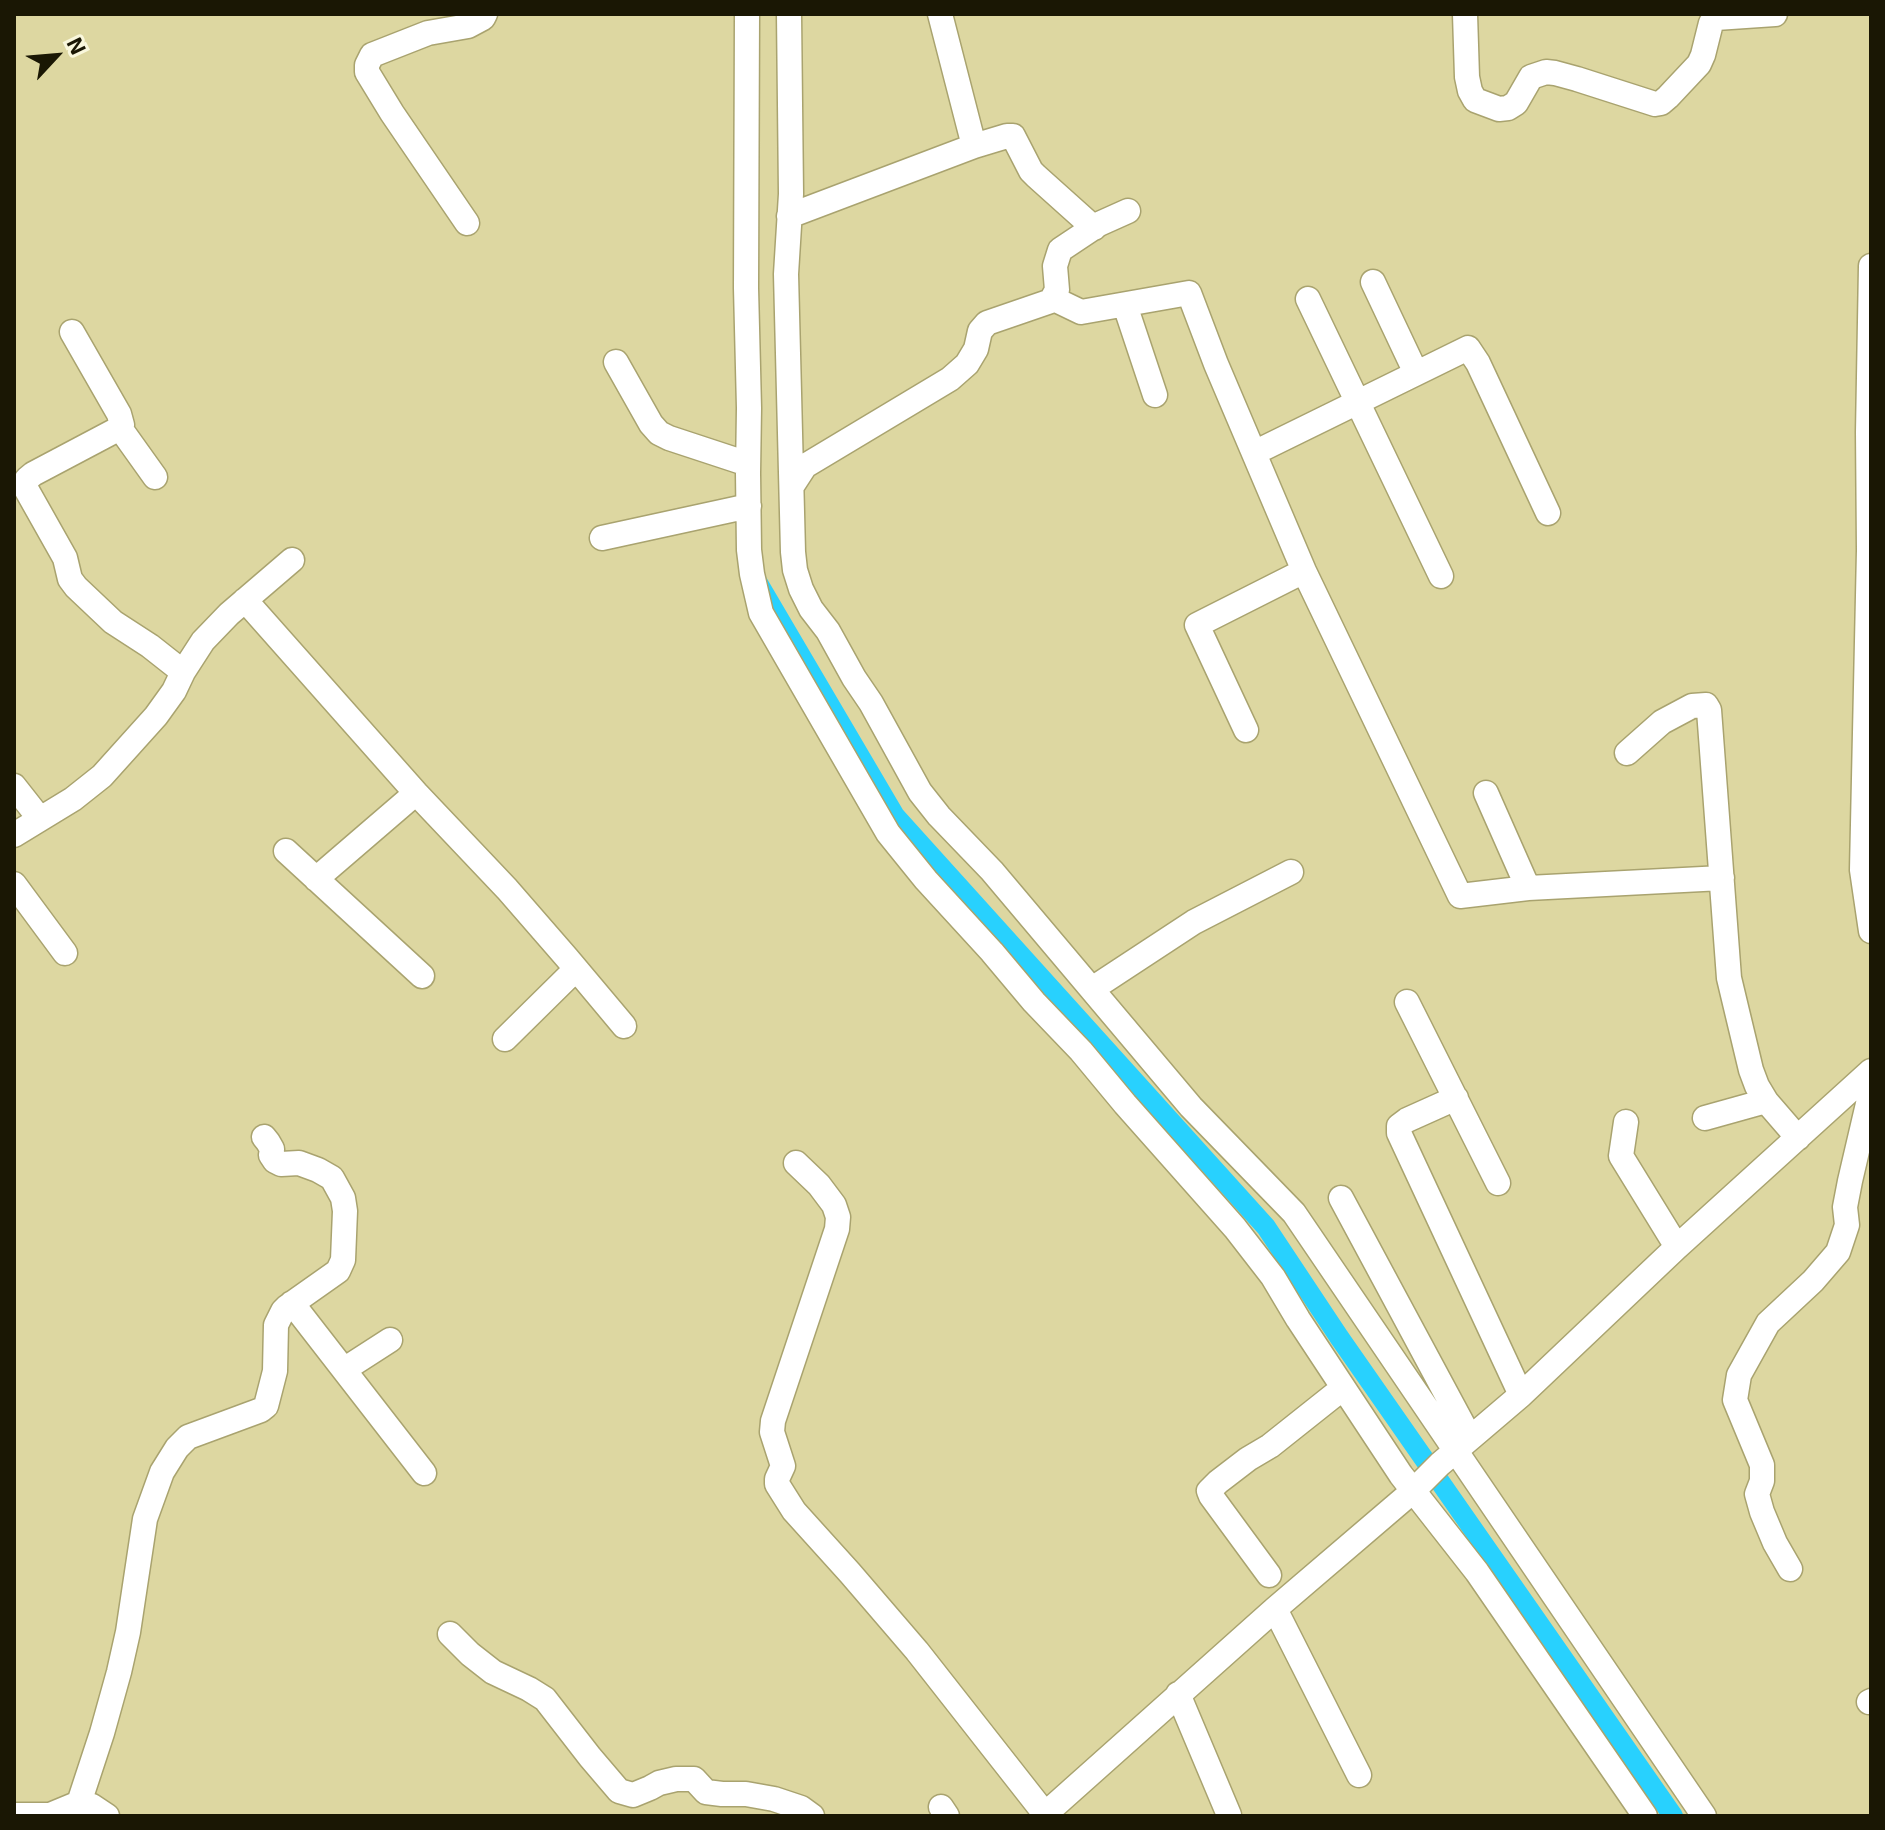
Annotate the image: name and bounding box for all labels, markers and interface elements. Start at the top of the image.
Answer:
north arrow [16,16,96,96]
text: N [62,33,93,58]

